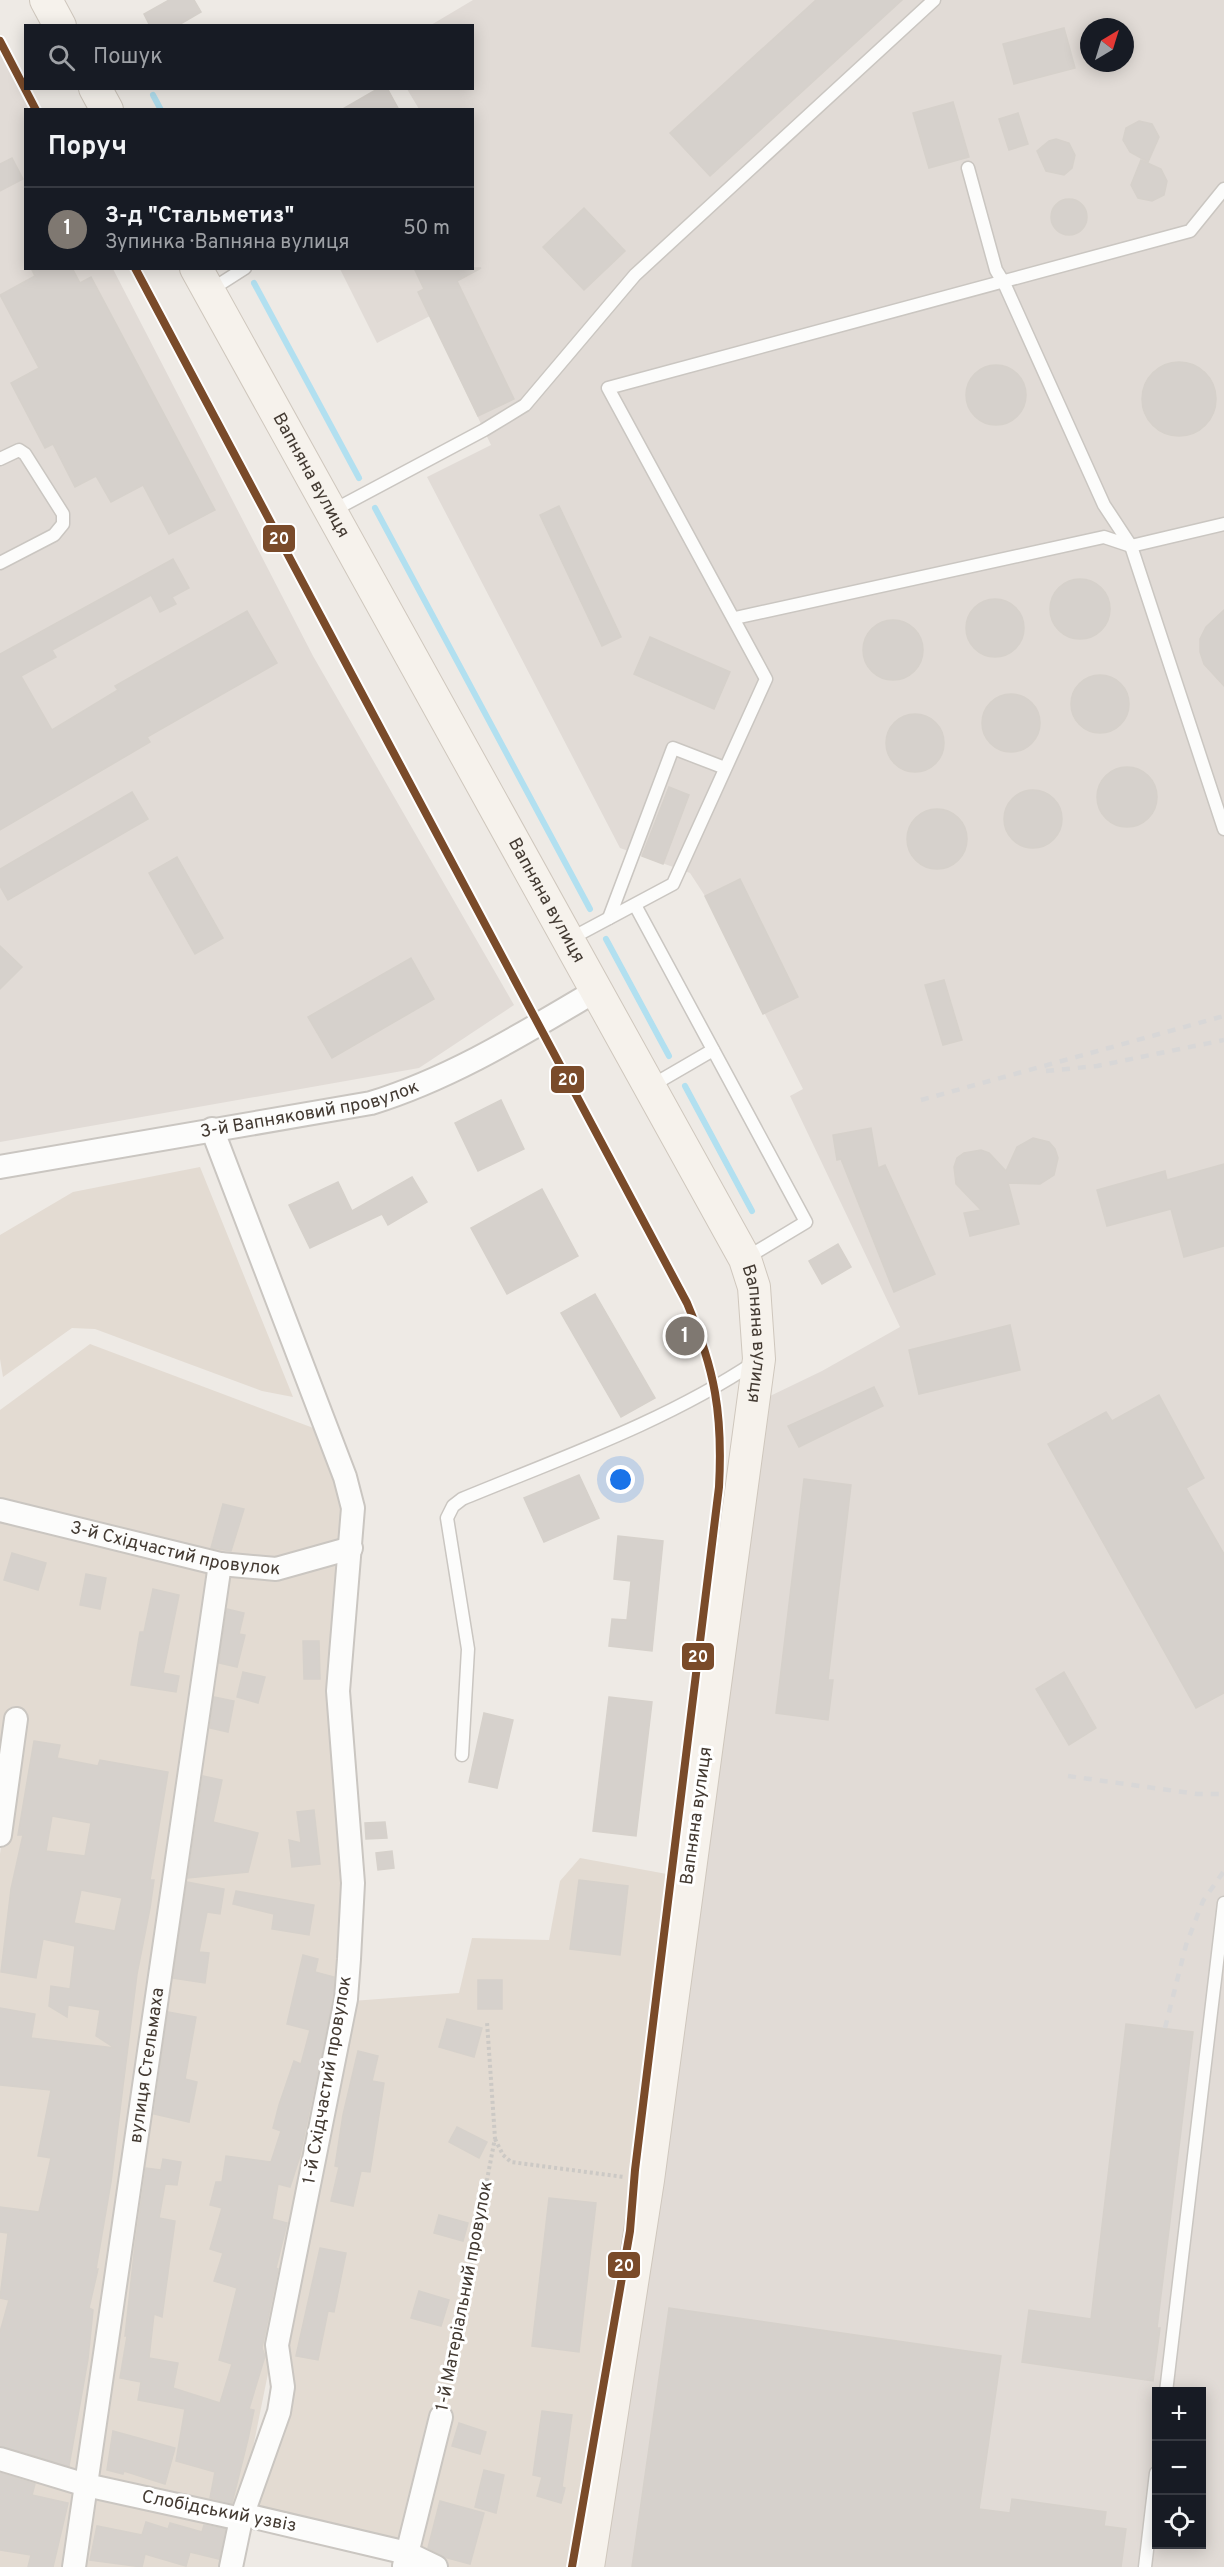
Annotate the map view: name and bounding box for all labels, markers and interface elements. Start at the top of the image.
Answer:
north arrow [1080,18,1134,72]
search box [24,24,474,90]
icon: search [45,41,78,74]
text: Пошук [93,44,163,71]
text: Поруч [48,131,127,164]
text: З-д "Стальметиз" [105,203,294,230]
text: 1 [64,216,72,242]
text: 50 m [403,216,450,242]
text: Зупинка · Вапняна вулиця [105,230,349,256]
street label: Вапняна вулиця [267,409,355,542]
line badge: 20 [262,524,296,553]
text: 20 [269,530,289,550]
street label: Вапняна вулиця [503,834,590,967]
line badge: 20 [550,1065,585,1094]
text: 20 [558,1071,578,1091]
street label: 3-й Вапняковий провулок [198,1075,423,1144]
street label: Вапняна вулиця [736,1262,771,1404]
pin: 1 [666,1314,704,1358]
your location [606,1465,635,1494]
street label: 3-й Східчастий провулок [68,1516,282,1581]
line badge: 20 [681,1642,715,1671]
text: 20 [688,1648,708,1668]
street label: Вапняна вулиця [676,1745,718,1887]
street label: 1-й Східчастий провулок [298,1974,358,2186]
street label: вулиця Стельмаха [124,1986,170,2145]
street label: 1-й Матеріальний провулок [431,2179,499,2413]
line badge: 20 [607,2251,641,2279]
text: 20 [614,2257,634,2277]
map controls [1152,2387,1206,2549]
button: + [1152,2387,1206,2441]
button: − [1152,2441,1206,2495]
street label: Слобідський узвіз [140,2486,298,2538]
button: locate [1152,2495,1206,2549]

